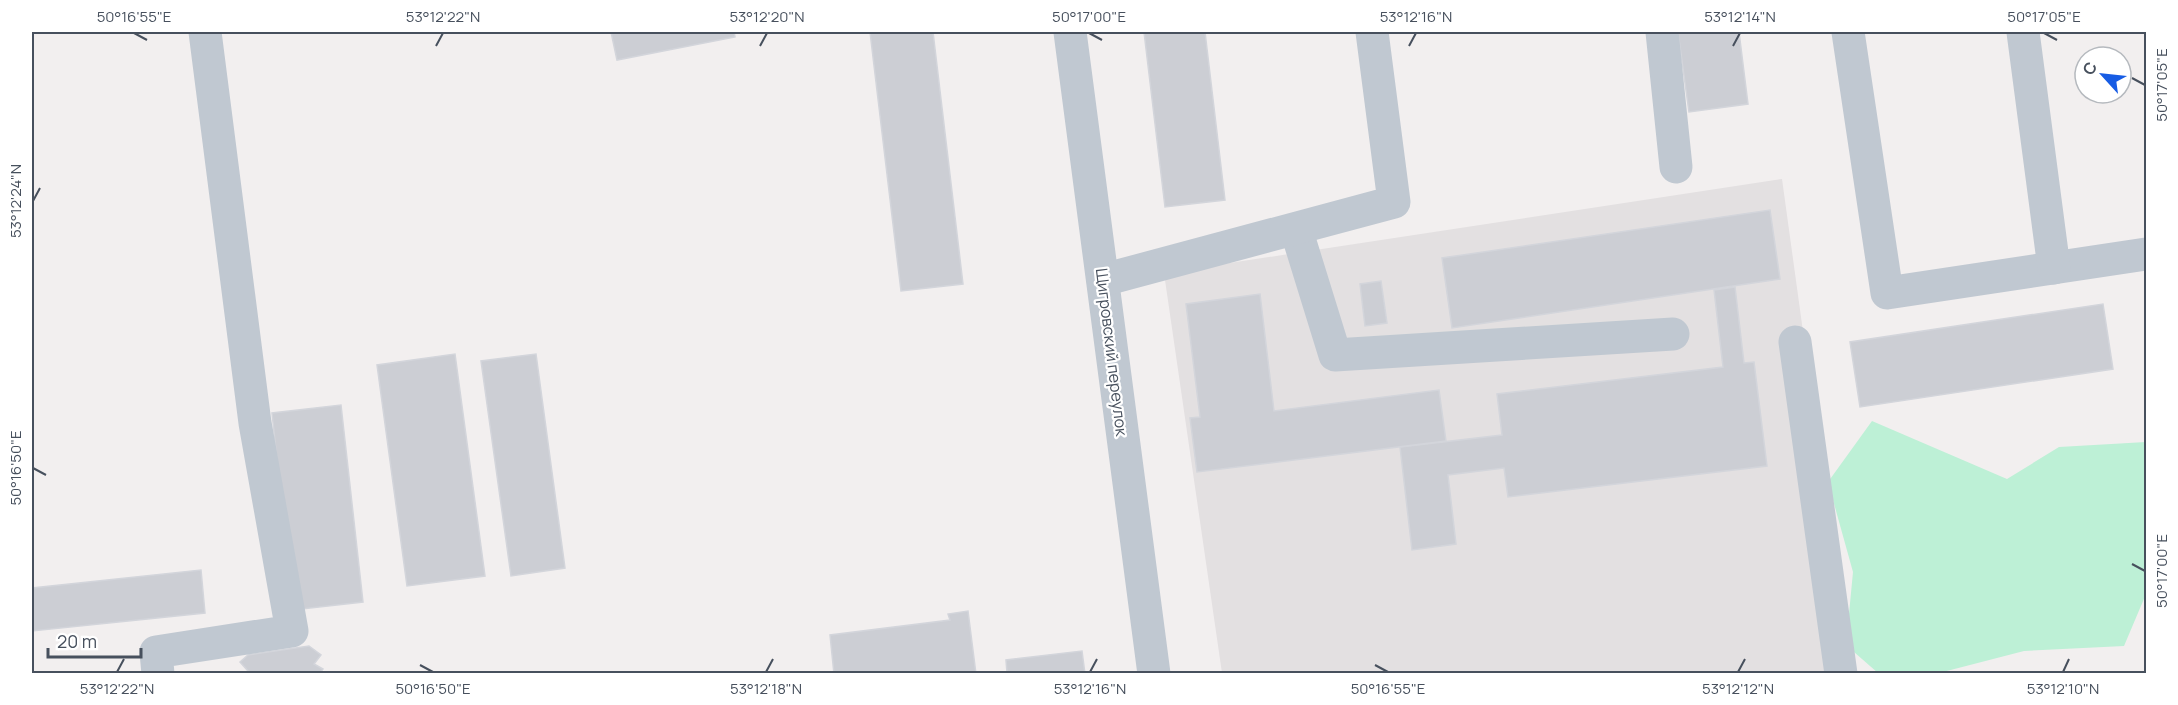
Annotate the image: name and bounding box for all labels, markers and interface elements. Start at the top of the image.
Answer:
text: 50°16'55"E [97,6,171,27]
text: 53°12'22"N [406,6,480,27]
text: 53°12'20"N [729,6,805,27]
text: 50°17'00"E [1052,6,1126,27]
text: 53°12'16"N [1380,6,1452,27]
text: 53°12'14"N [1704,6,1776,27]
text: 50°17'05"E [2007,6,2081,27]
north arrow [2073,45,2133,105]
text: 50°17'05"E [2151,48,2172,122]
text: С [2077,58,2102,78]
text: 53°12'24"N [5,164,26,238]
street label: Щигровский переулок [1091,267,1133,438]
text: 50°16'50"E [5,430,26,506]
text: 50°17'00"E [2151,534,2172,608]
scale bar [48,621,141,659]
text: 20 m [57,629,97,653]
text: 53°12'22"N [80,678,154,699]
text: 50°16'50"E [395,678,471,699]
text: 53°12'18"N [730,678,802,699]
text: 53°12'16"N [1054,678,1126,699]
text: 50°16'55"E [1351,678,1425,699]
text: 53°12'12"N [1702,678,1774,699]
text: 53°12'10"N [2027,678,2099,699]

